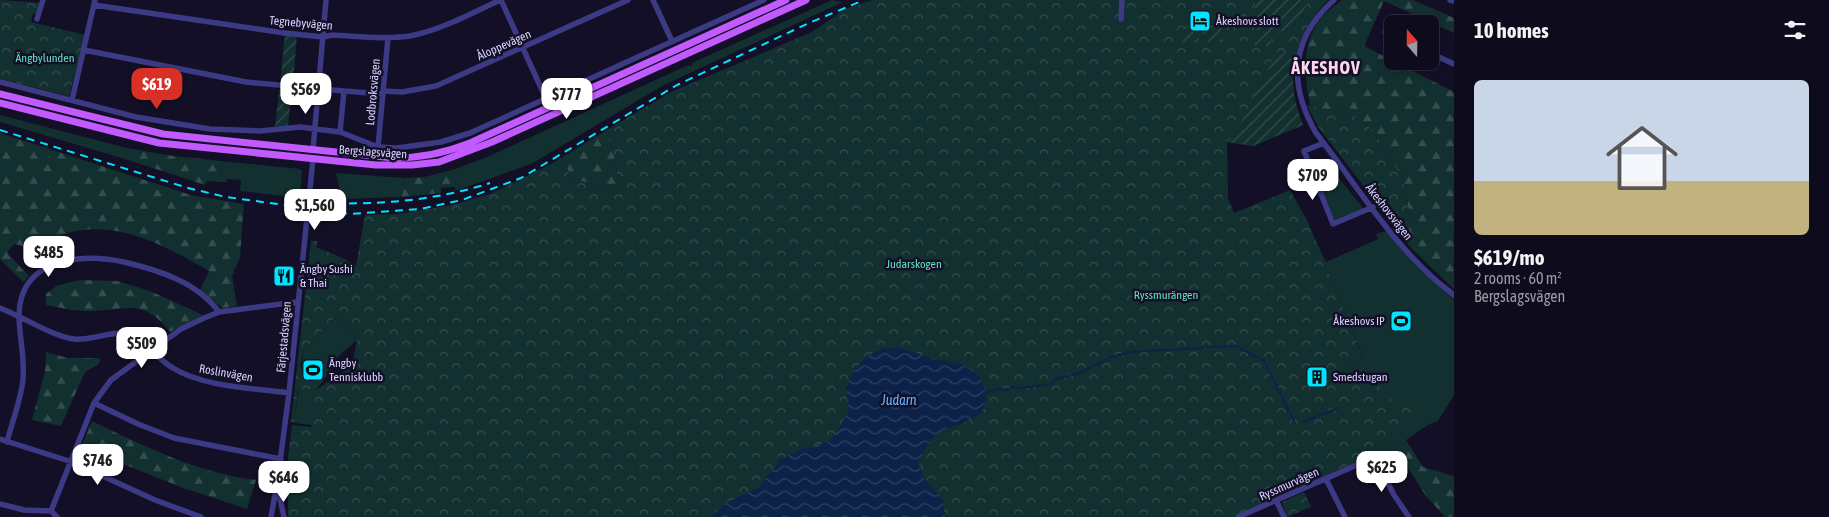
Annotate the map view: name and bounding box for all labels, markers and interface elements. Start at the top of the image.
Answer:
hotel icon: Åkeshovs slott [1188,9,1212,33]
street label: Tegnebyvägen [269,13,333,33]
place label: Åkeshovs slott [1216,14,1279,28]
north arrow [1384,15,1439,70]
map controls [1384,15,1439,70]
icon: filters [1781,16,1809,44]
text: 10 homes [1474,18,1549,42]
street label: Åloppevägen [475,27,533,63]
park label: Ängbylunden [15,51,75,65]
district label: ÅKESHOV [1290,56,1361,78]
street label: Lodbroksvägen [363,58,383,126]
pin: $619 [127,68,187,110]
pin: $569 [276,72,336,115]
text: $619 [142,75,172,93]
pin: $777 [537,78,597,120]
text: $569 [291,80,321,98]
text: $777 [552,85,582,103]
icon: home [1597,113,1687,203]
street label: Bergslagsvägen [338,143,408,161]
pin: $709 [1283,158,1343,201]
text: $709 [1298,166,1328,184]
street label: Åkeshovsvägen [1363,181,1415,243]
pin: $1,560 [274,188,356,231]
text: $1,560 [295,196,335,214]
pin: $485 [19,236,79,278]
text: $485 [34,243,64,261]
text: $619/mo [1474,245,1545,269]
park label: Judarskogen [886,257,942,271]
place label: Ängby Sushi & Thai [300,262,353,290]
restaurant icon: Ängby Sushi & Thai [272,264,296,288]
text: 2 rooms · 60 m² [1474,269,1562,287]
text: Bergslagsvägen [1474,287,1565,305]
park label: Ryssmurängen [1134,288,1198,302]
street label: Färjestadsvägen [274,301,294,373]
sports icon: Åkeshovs IP [1389,309,1413,333]
place label: Åkeshovs IP [1333,314,1385,328]
pin: $509 [112,326,172,369]
text: $509 [127,334,157,352]
place label: Ängby Tennisklubb [329,356,384,384]
sports icon: Ängby Tennisklubb [301,358,325,382]
street label: Roslinvägen [198,361,254,385]
building icon: Smedstugan [1305,365,1329,389]
place label: Smedstugan [1333,370,1388,384]
water label: Judarn [880,392,917,408]
pin: $746 [68,444,128,486]
pin: $625 [1352,450,1412,493]
text: $746 [83,451,113,469]
text: $625 [1367,458,1397,476]
pin: $646 [254,460,314,503]
street label: Ryssmurvägen [1257,465,1321,503]
text: $646 [269,468,299,486]

